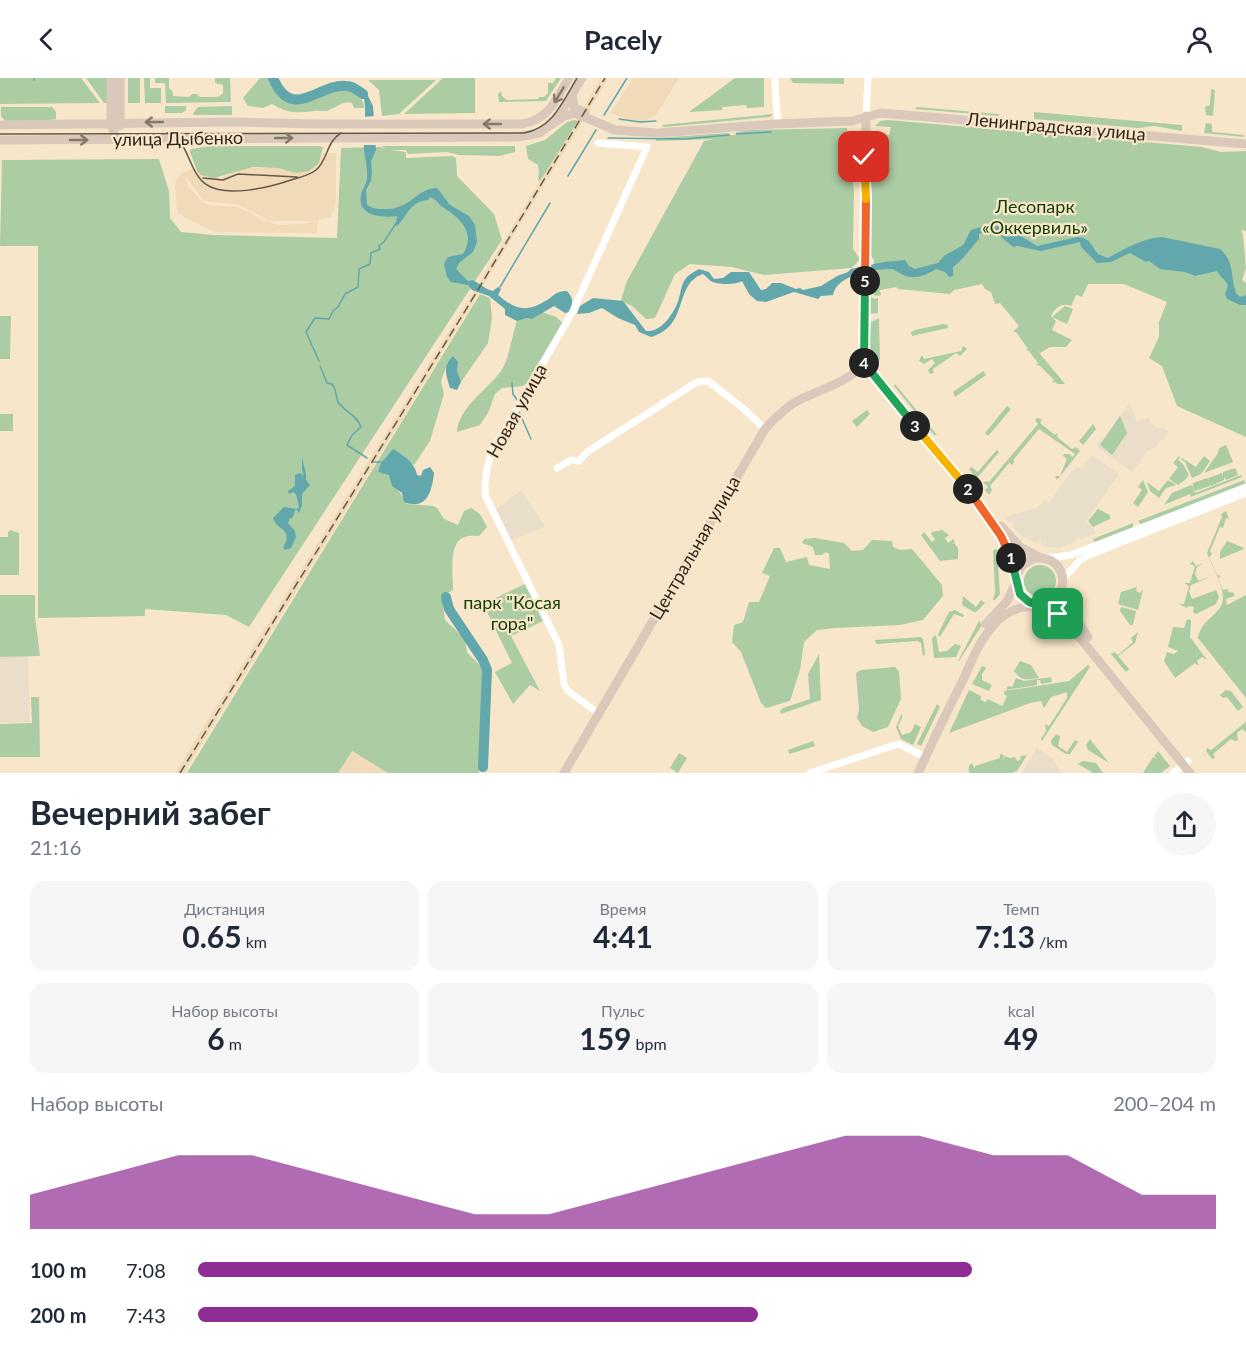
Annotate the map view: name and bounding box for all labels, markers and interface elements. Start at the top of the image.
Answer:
icon: back [30,23,63,56]
text: Pacely [584,23,662,56]
icon: person [1183,23,1216,56]
one-way arrow [552,86,564,103]
street label: Ленинградская улица [965,107,1147,145]
one-way arrow [144,116,164,128]
one-way arrow [483,118,503,130]
street label: улица Дыбенко [113,126,243,150]
pin [838,131,889,182]
one-way arrow [273,132,293,144]
one-way arrow [69,134,89,146]
icon: check [847,140,880,173]
park label: Лесопарк «Оккервиль» [982,195,1088,238]
pin: 5 [850,266,880,296]
text: 5 [860,271,870,290]
pin: 4 [849,348,879,378]
text: 4 [859,353,869,372]
street label: Новая улица [481,360,551,461]
pin: 3 [900,411,930,441]
text: 3 [910,416,920,435]
street label: Центральная улица [644,472,744,623]
pin: 2 [953,474,983,504]
text: 2 [963,479,973,498]
pin: 1 [996,543,1026,573]
text: 1 [1006,548,1016,567]
pin [1032,588,1083,639]
park label: парк "Косая гора" [463,591,561,634]
icon: arrive [1041,597,1074,630]
text: Вечерний забег [30,792,271,832]
button: share [1153,793,1216,856]
text: 21:16 [30,835,81,859]
text: Дистанция [184,899,265,918]
text: Время [600,899,646,918]
text: Темп [1003,899,1039,918]
text: 0.65 [182,918,242,954]
text: 4:41 [593,918,653,954]
text: 7:13 [975,918,1035,954]
text: km [242,932,267,951]
text: /km [1035,932,1068,951]
text: Набор высоты [171,1001,278,1020]
text: Пульс [601,1001,645,1020]
text: kcal [1008,1001,1035,1020]
text: 6 [207,1020,225,1056]
text: 159 [579,1020,632,1056]
text: 49 [1004,1020,1039,1056]
text: m [225,1034,242,1053]
text: bpm [632,1034,667,1053]
text: Набор высоты [30,1091,163,1115]
text: 200–204 m [1113,1091,1216,1115]
text: 100 m [30,1258,86,1282]
text: 7:08 [126,1258,166,1282]
text: 200 m [30,1303,86,1327]
text: 7:43 [126,1303,166,1327]

